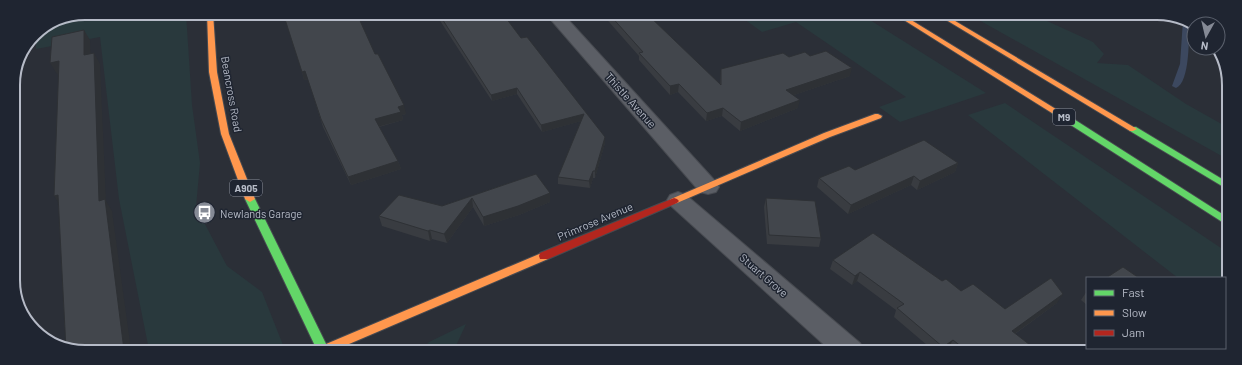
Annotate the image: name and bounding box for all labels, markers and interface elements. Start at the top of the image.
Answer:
north arrow [1186,16,1226,56]
text: N [1200,39,1209,53]
street label: Beancross Road [219,55,245,133]
street label: Thistle Avenue [603,70,659,130]
road number: M9 [1053,109,1075,125]
road number: A905 [230,180,262,196]
street label: Primrose Avenue [555,199,635,243]
bus stop icon: Newlands Garage [191,200,217,226]
place label: Newlands Garage [220,207,302,220]
street label: Stuart Grove [737,251,791,300]
legend [1086,277,1226,349]
text: Fast [1122,285,1145,299]
text: Slow [1122,305,1147,319]
text: Jam [1122,325,1145,339]

